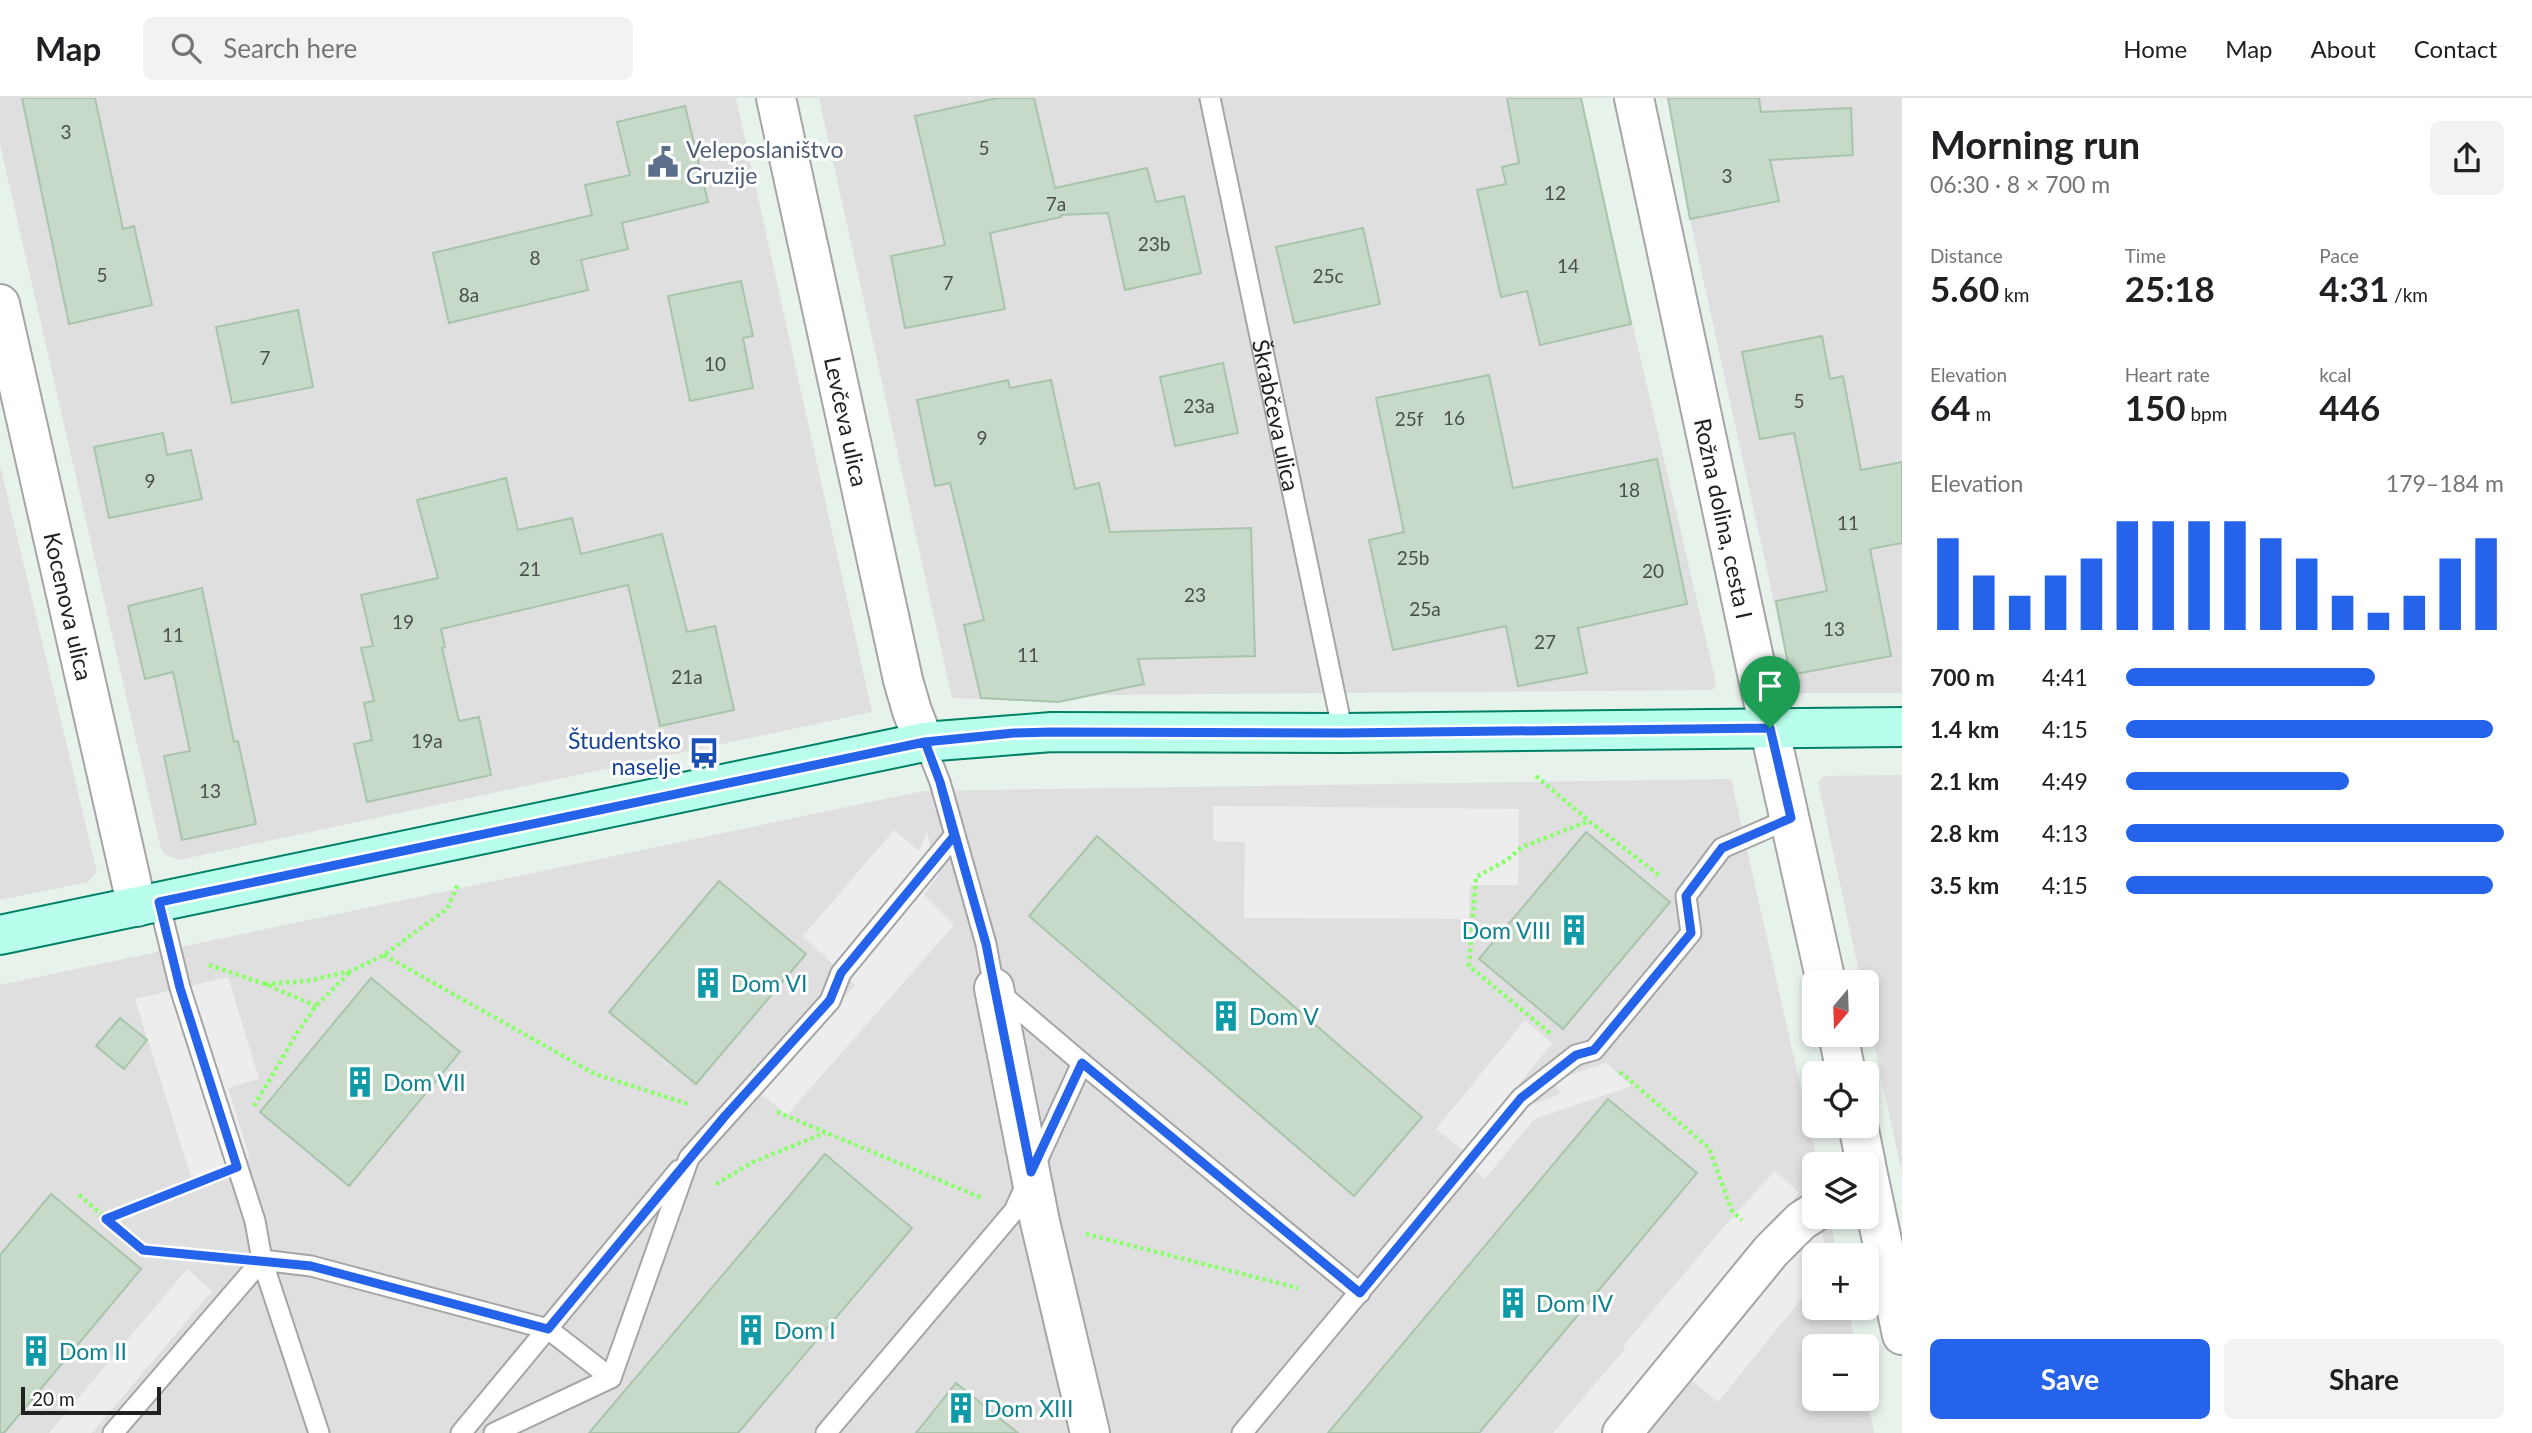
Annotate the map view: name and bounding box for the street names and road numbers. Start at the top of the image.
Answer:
street label: Škrabčeva ulica [1247,337,1306,494]
street label: Levčeva ulica [819,354,874,489]
street label: Rožna dolina, cesta I [1689,416,1759,621]
street label: Kocenova ulica [38,530,99,683]

